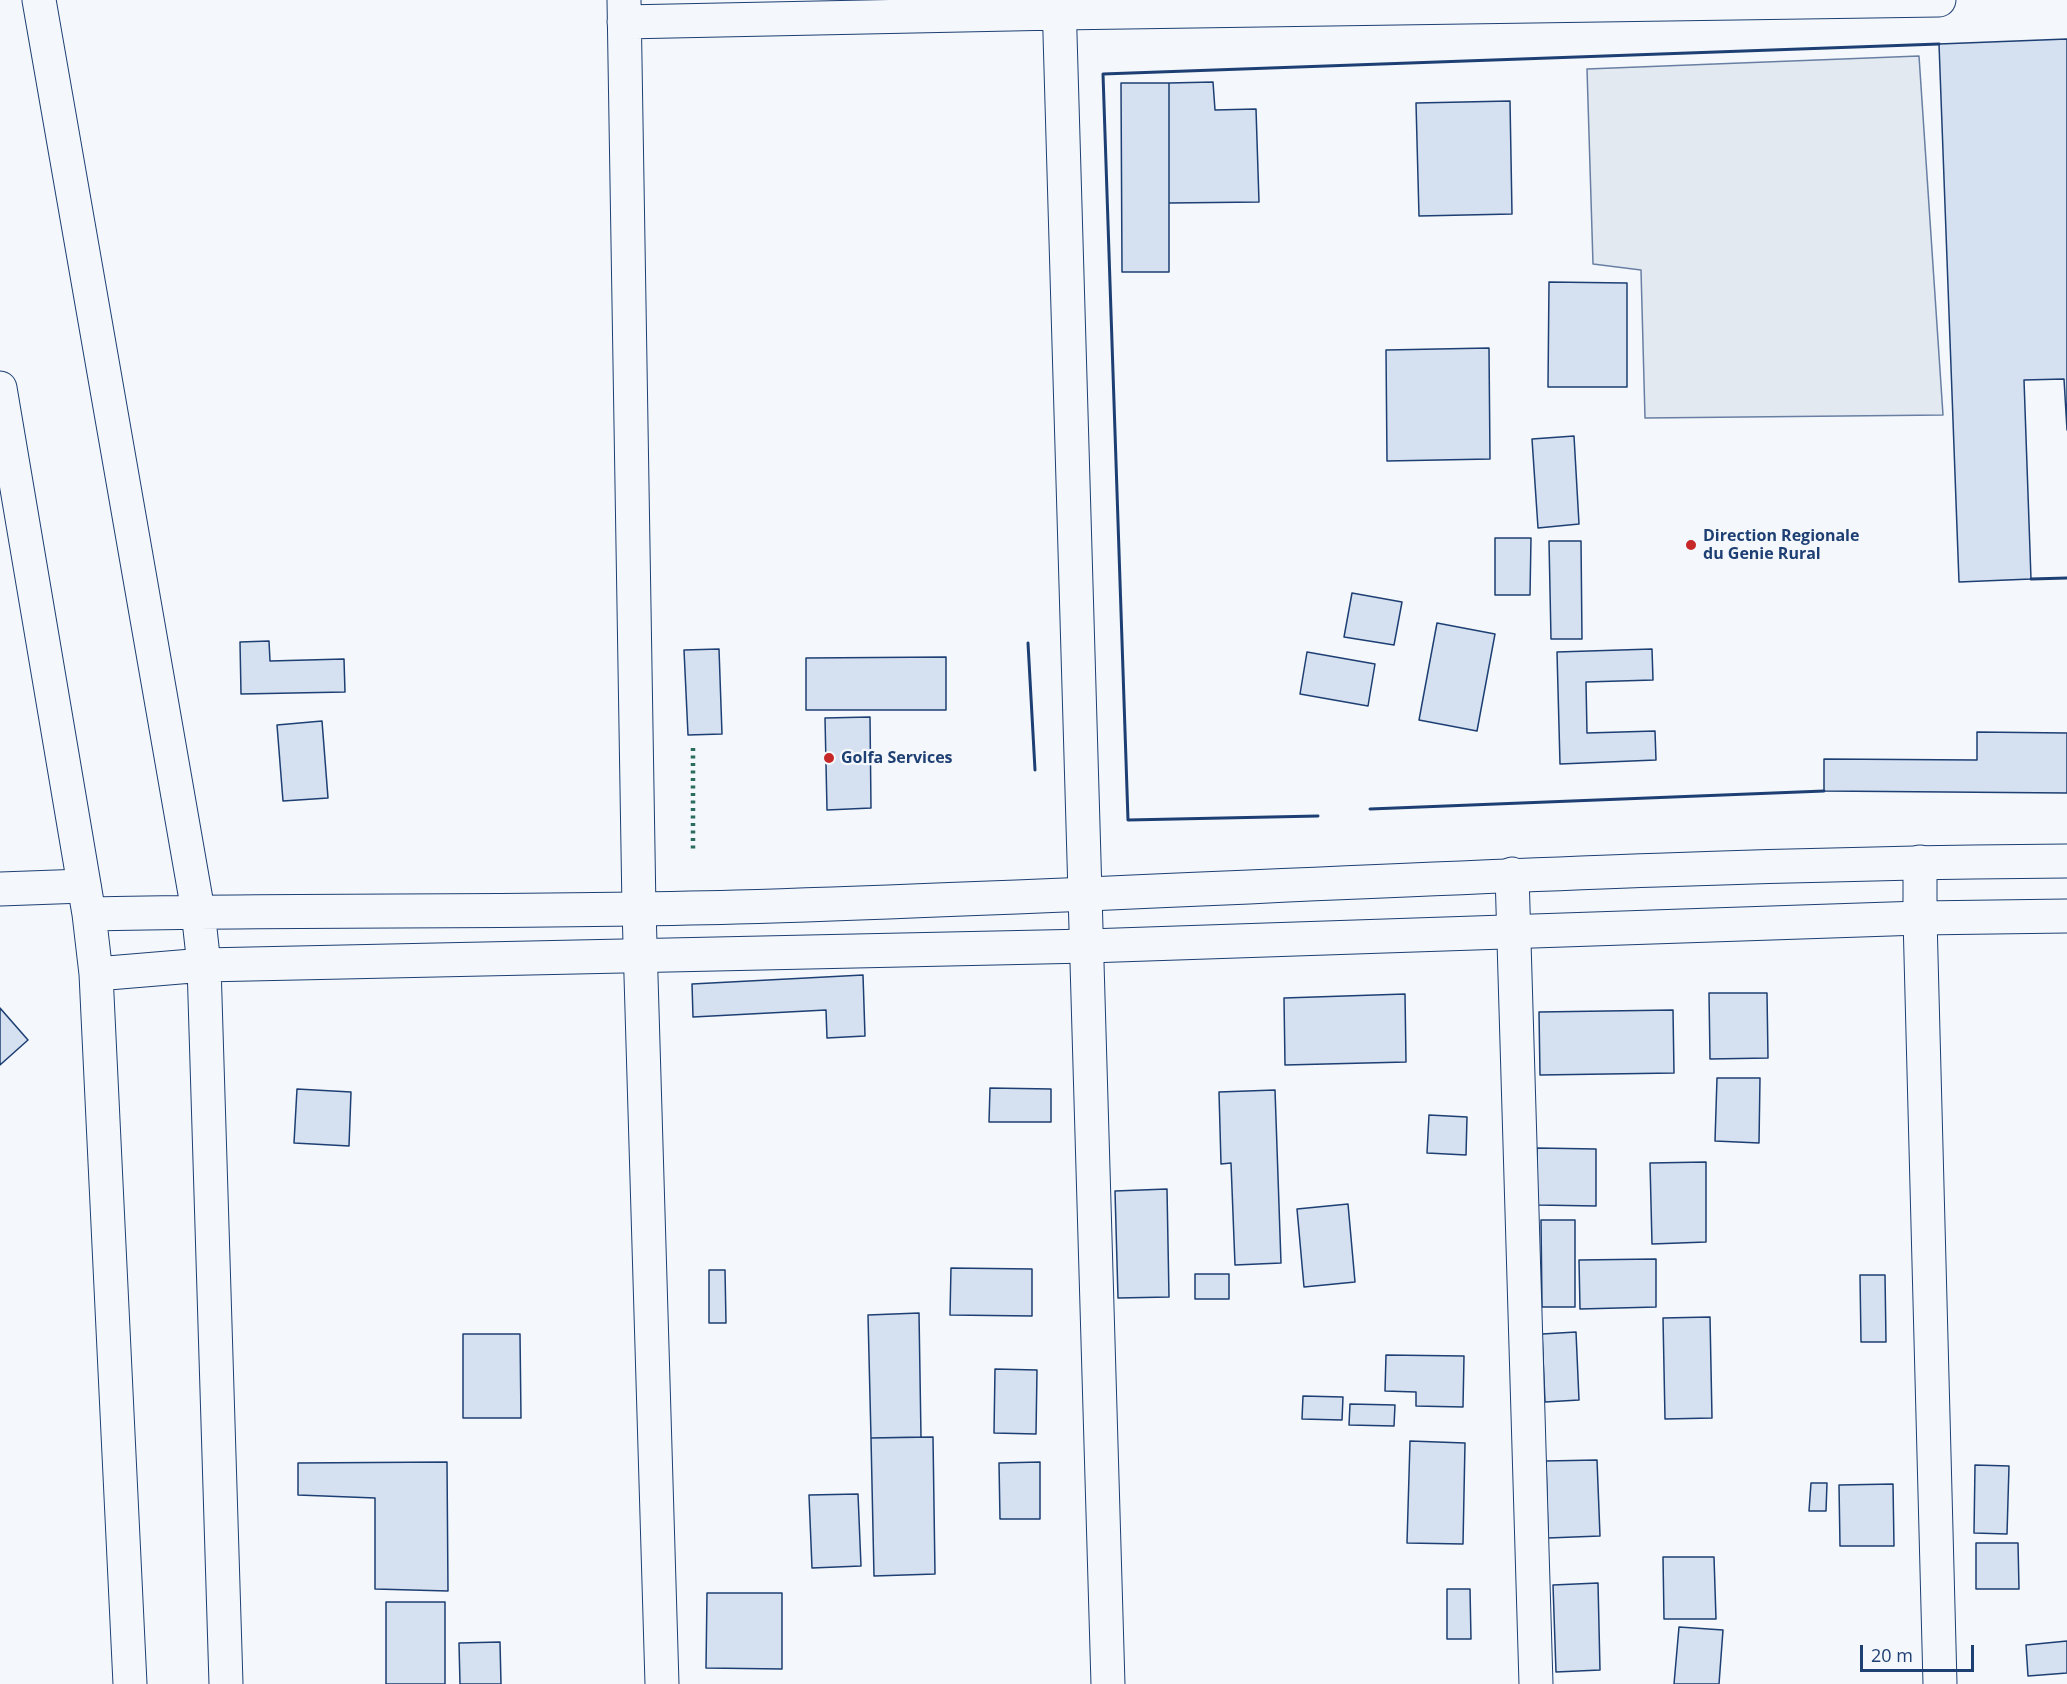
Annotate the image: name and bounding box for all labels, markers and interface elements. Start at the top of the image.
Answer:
place label: Direction Regionale du Genie Rural [1703,526,1859,564]
marker: Direction Regionale du Genie Rural [1684,538,1698,552]
place label: Golfa Services [841,748,953,768]
marker: Golfa Services [822,751,836,765]
scale bar [1863,1633,1977,1671]
text: 20 m [1871,1643,1913,1667]

